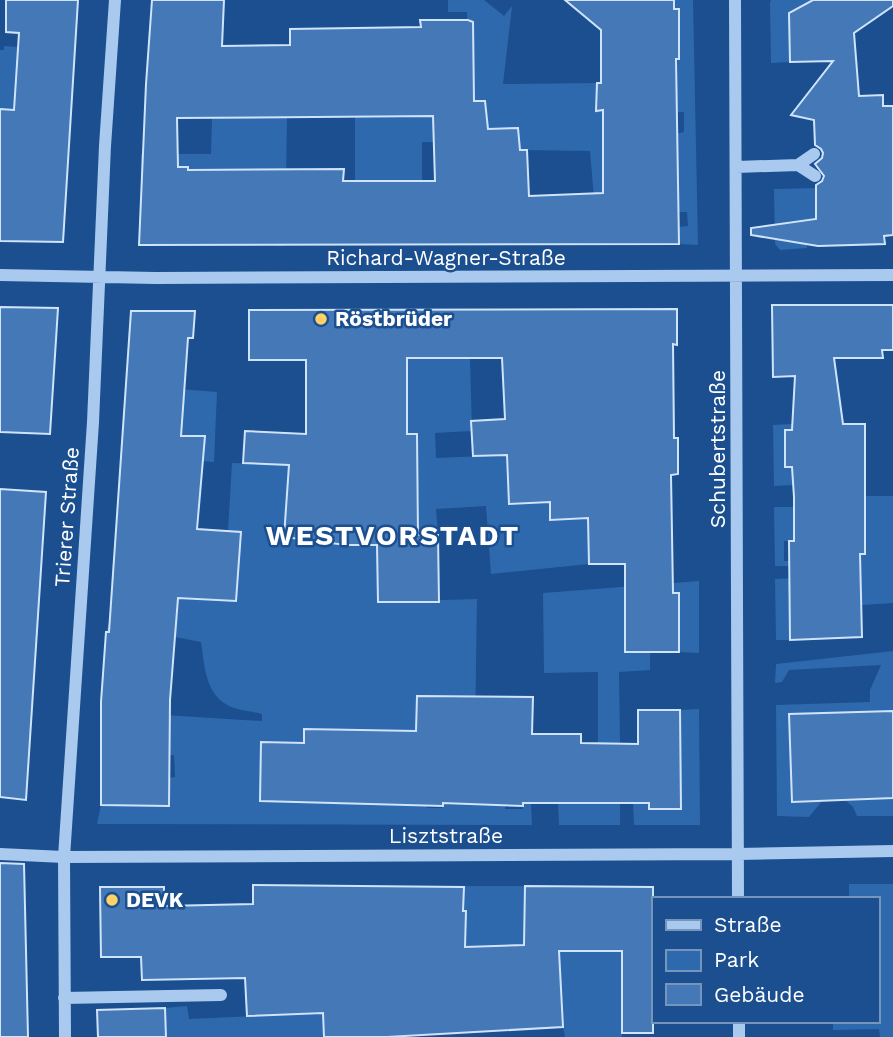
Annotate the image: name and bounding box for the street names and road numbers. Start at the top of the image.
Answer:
street label: Richard-Wagner-Straße [326,245,566,270]
street label: Schubertstraße [705,370,730,528]
street label: Trierer Straße [49,446,84,588]
street label: Lisztstraße [389,823,503,848]

